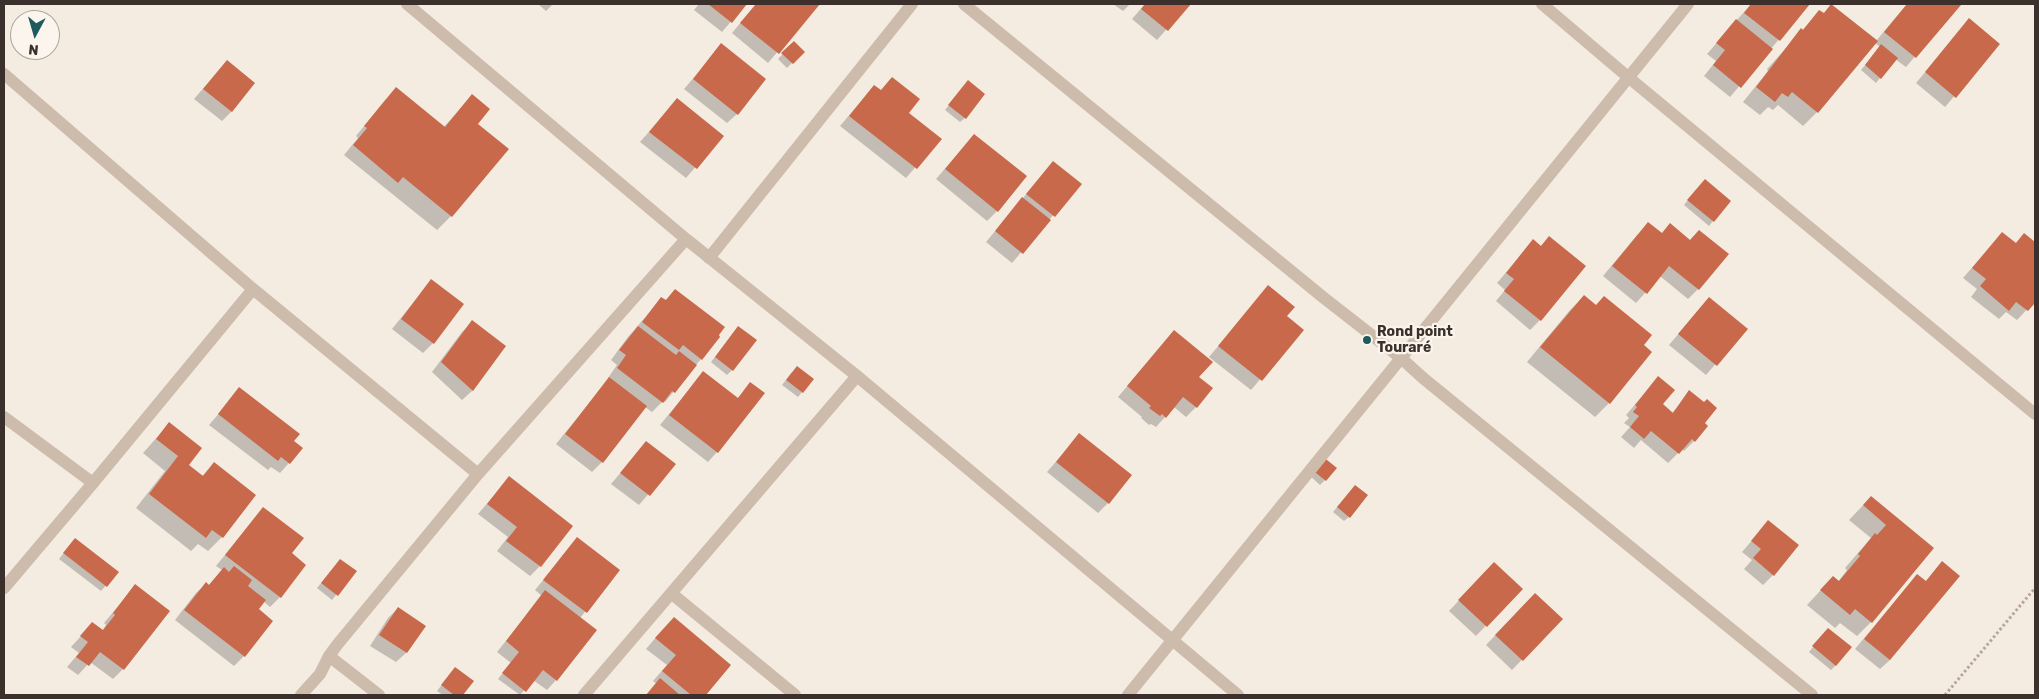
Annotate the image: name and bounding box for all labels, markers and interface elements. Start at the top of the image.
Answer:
north arrow [10,10,60,60]
text: N [28,40,39,58]
place label: Rond point Touraré [1377,324,1453,357]
marker: Rond point Touraré [1361,334,1373,346]

